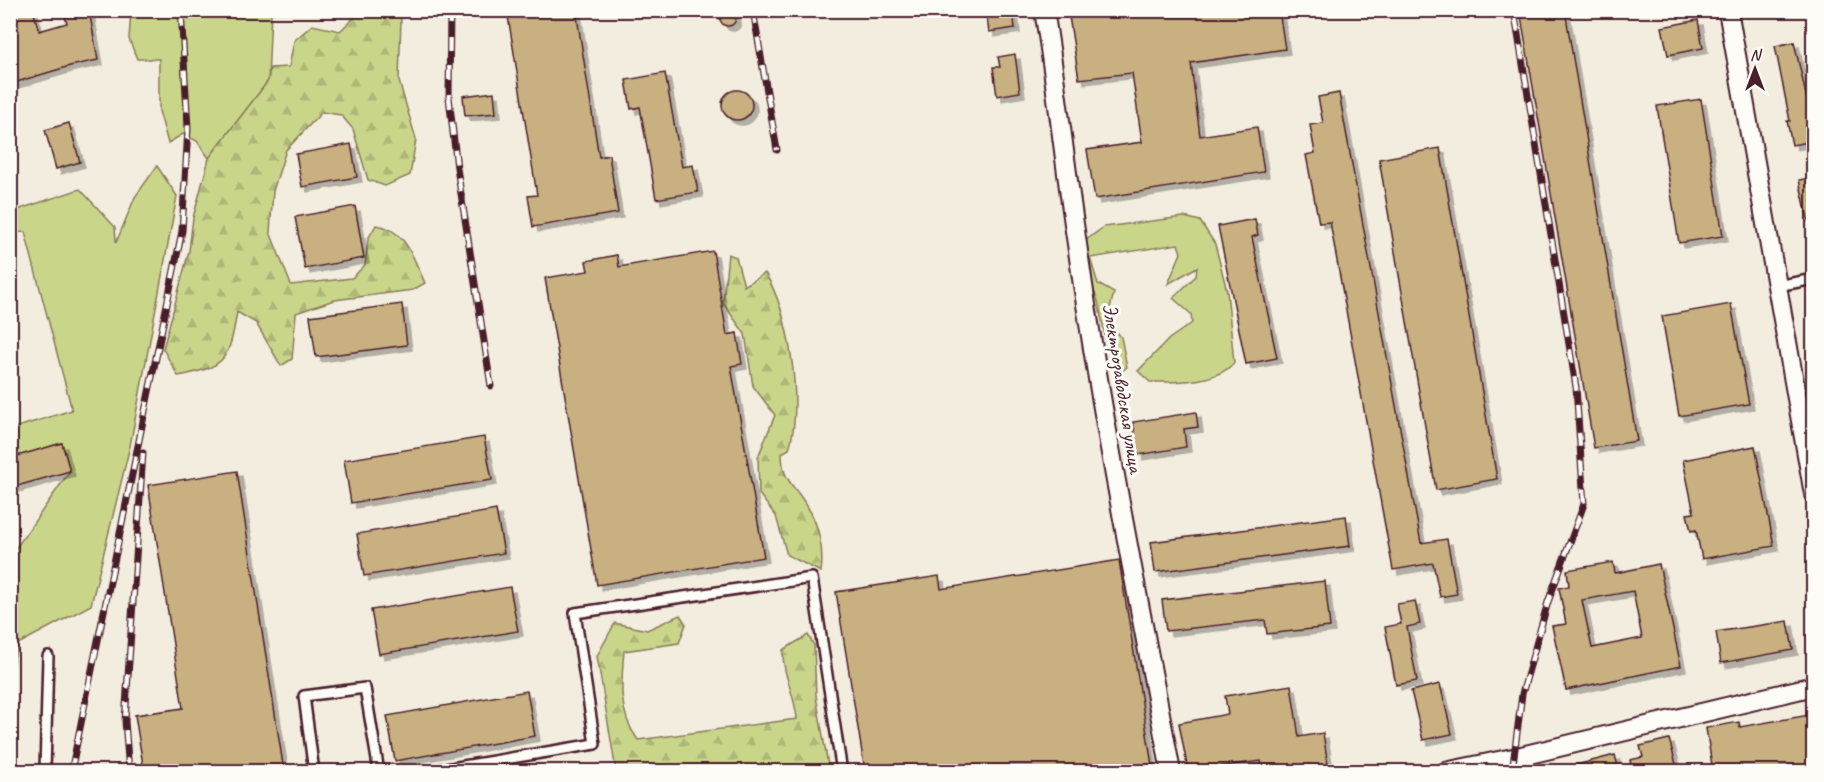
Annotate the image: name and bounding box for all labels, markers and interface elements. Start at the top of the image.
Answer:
north arrow [1725,39,1785,99]
text: N [1750,45,1763,65]
street label: Электрозаводская улица [1097,301,1150,477]

